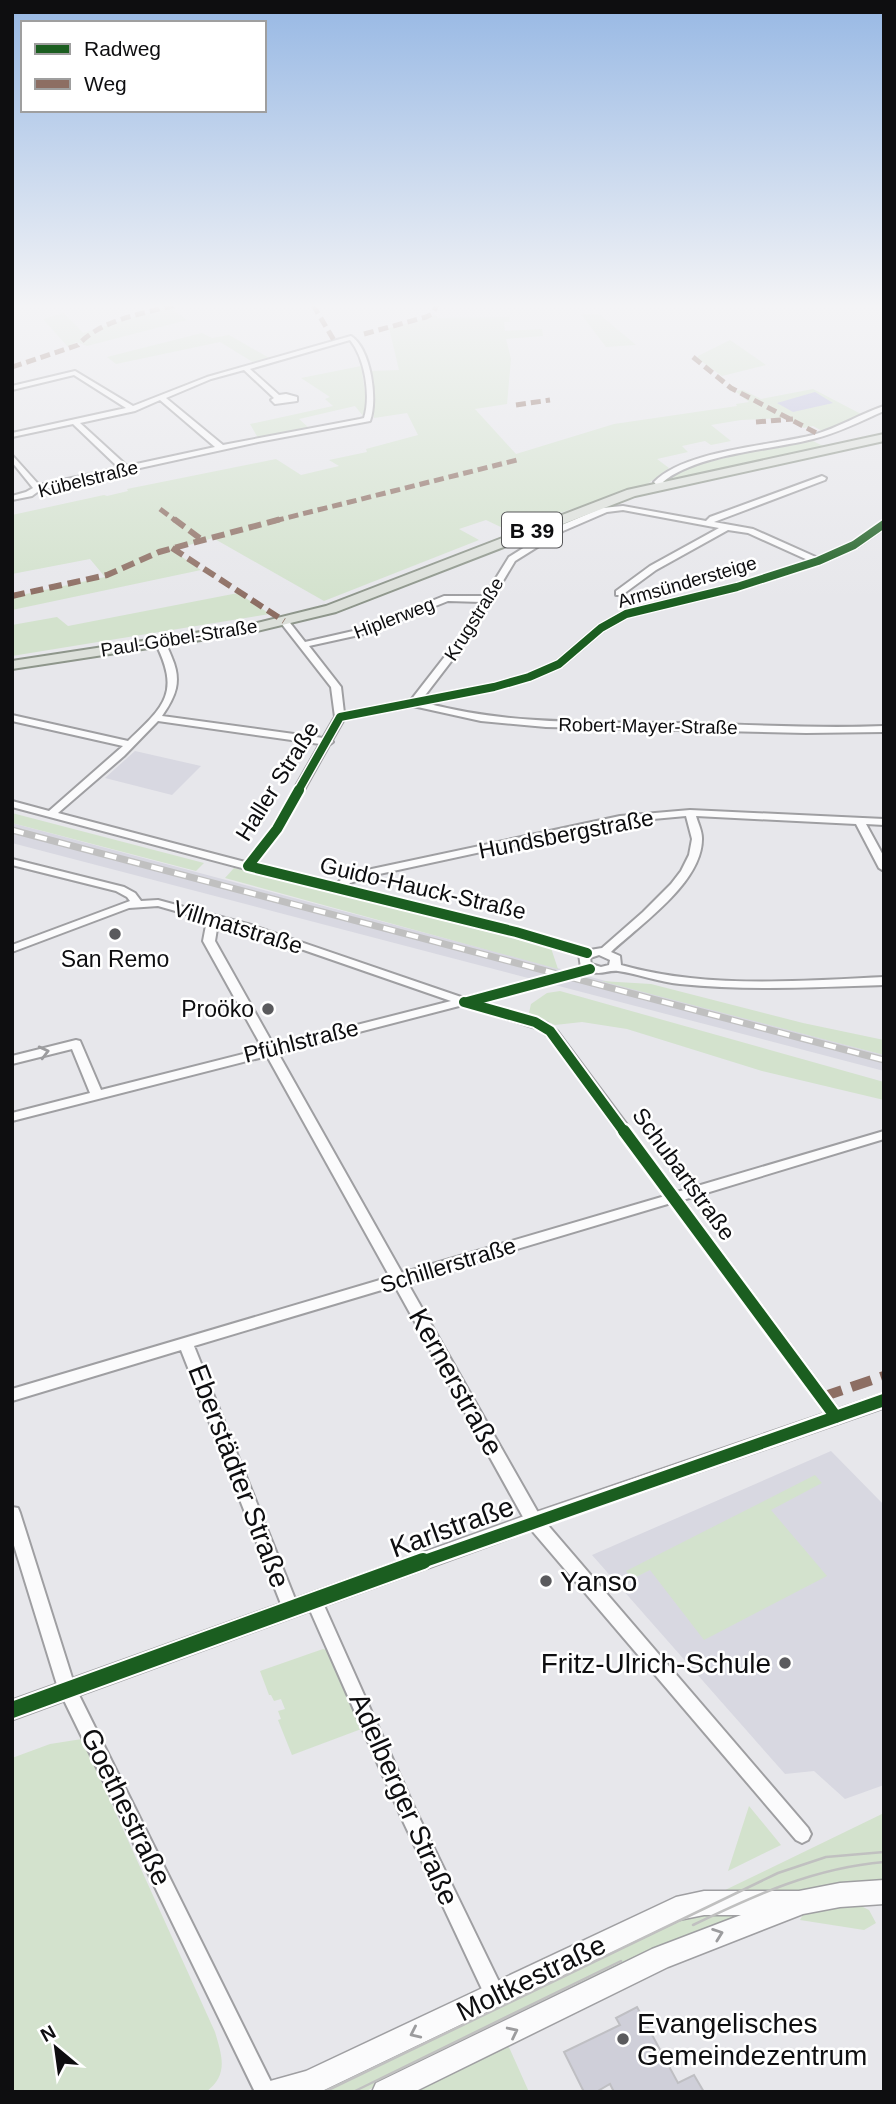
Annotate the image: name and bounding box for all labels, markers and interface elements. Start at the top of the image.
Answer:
legend [21,21,266,112]
text: Radweg [84,37,161,60]
text: Weg [84,72,127,95]
street label: Kübelstraße [36,456,140,502]
road number: B 39 [502,512,562,548]
street label: Armsündersteige [615,552,759,612]
street label: Krugstraße [440,574,508,664]
street label: Hiplerweg [351,593,437,643]
street label: Paul-Göbel-Straße [99,615,259,661]
street label: Robert-Mayer-Straße [558,714,738,738]
street label: Haller Straße [230,717,324,845]
street label: Hundsbergstraße [476,804,656,864]
street label: Guido-Hauck-Straße [317,852,529,924]
street label: Villmatstraße [170,895,306,959]
marker: San Remo [107,926,123,942]
place label: San Remo [61,946,169,972]
place label: Proöko [181,996,254,1022]
marker: Proöko [260,1001,276,1017]
street label: Pfühlstraße [241,1014,361,1068]
one-way arrow [38,1046,50,1060]
street label: Schubartstraße [627,1103,741,1245]
street label: Schillerstraße [377,1232,519,1298]
street label: Kernerstraße [403,1303,509,1461]
street label: Eberstädter Straße [182,1360,296,1592]
street label: Karlstraße [386,1490,518,1564]
place label: Yanso [560,1566,637,1597]
marker: Yanso [538,1573,554,1589]
place label: Fritz-Ulrich-Schule [541,1648,771,1679]
marker: Fritz-Ulrich-Schule [777,1655,793,1671]
street label: Adelberger Straße [343,1688,465,1910]
street label: Goethestraße [75,1723,177,1891]
one-way arrow [712,1928,724,1942]
street label: Moltkestraße [451,1929,611,2027]
place label: Evangelisches Gemeindezentrum [637,2008,867,2071]
north arrow [21,2013,91,2083]
text: N [37,2021,59,2046]
one-way arrow [410,2025,422,2039]
one-way arrow [506,2026,518,2040]
marker: Evangelisches Gemeindezentrum [615,2031,631,2047]

